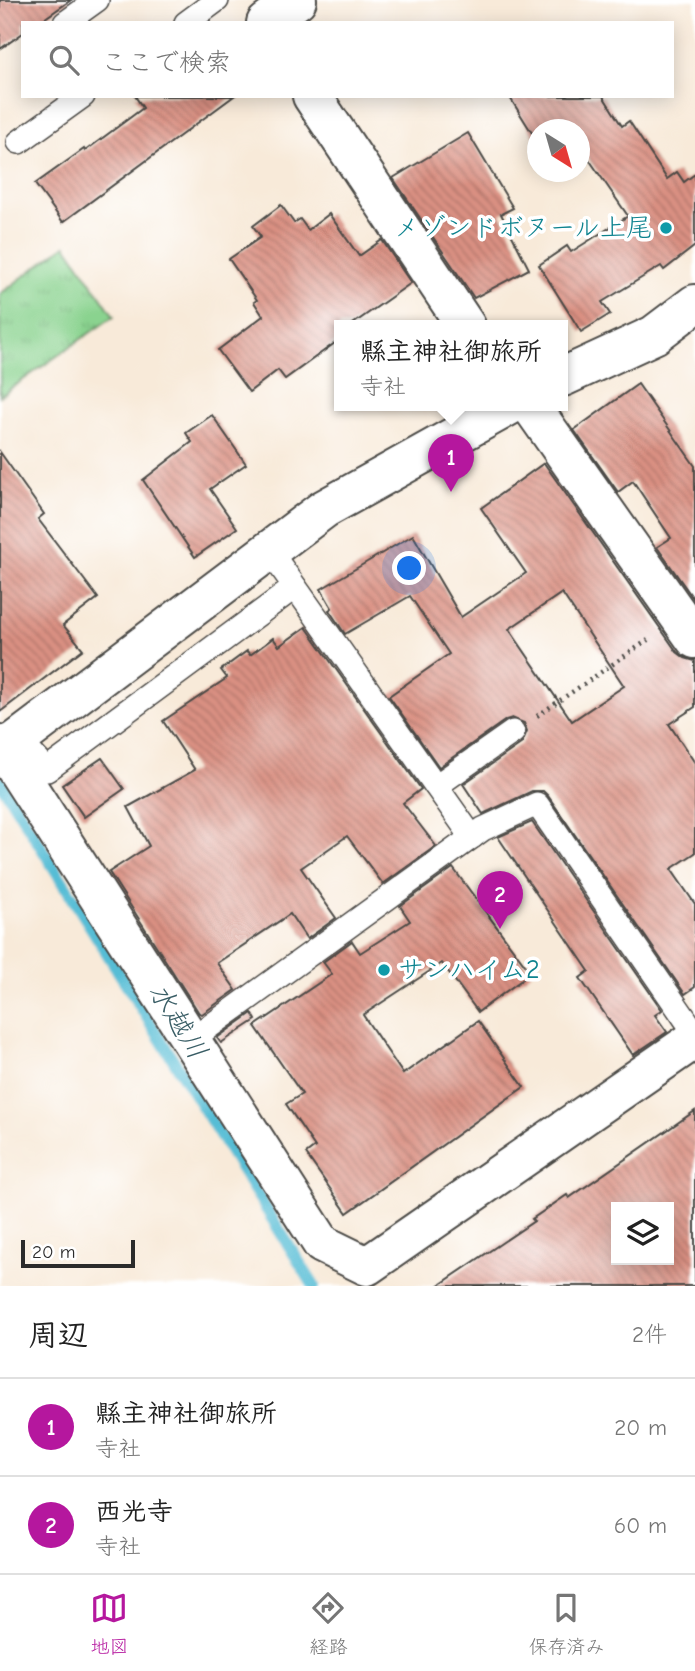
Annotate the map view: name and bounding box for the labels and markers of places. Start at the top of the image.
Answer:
place label: メゾンドボヌール上尾 [394,213,652,243]
marker: メゾンドボヌール上尾 [658,220,674,236]
pin: 1 [428,434,474,492]
pin: 2 [477,871,523,929]
place label: サンハイム2 [398,955,540,985]
marker: サンハイム2 [376,962,392,978]

